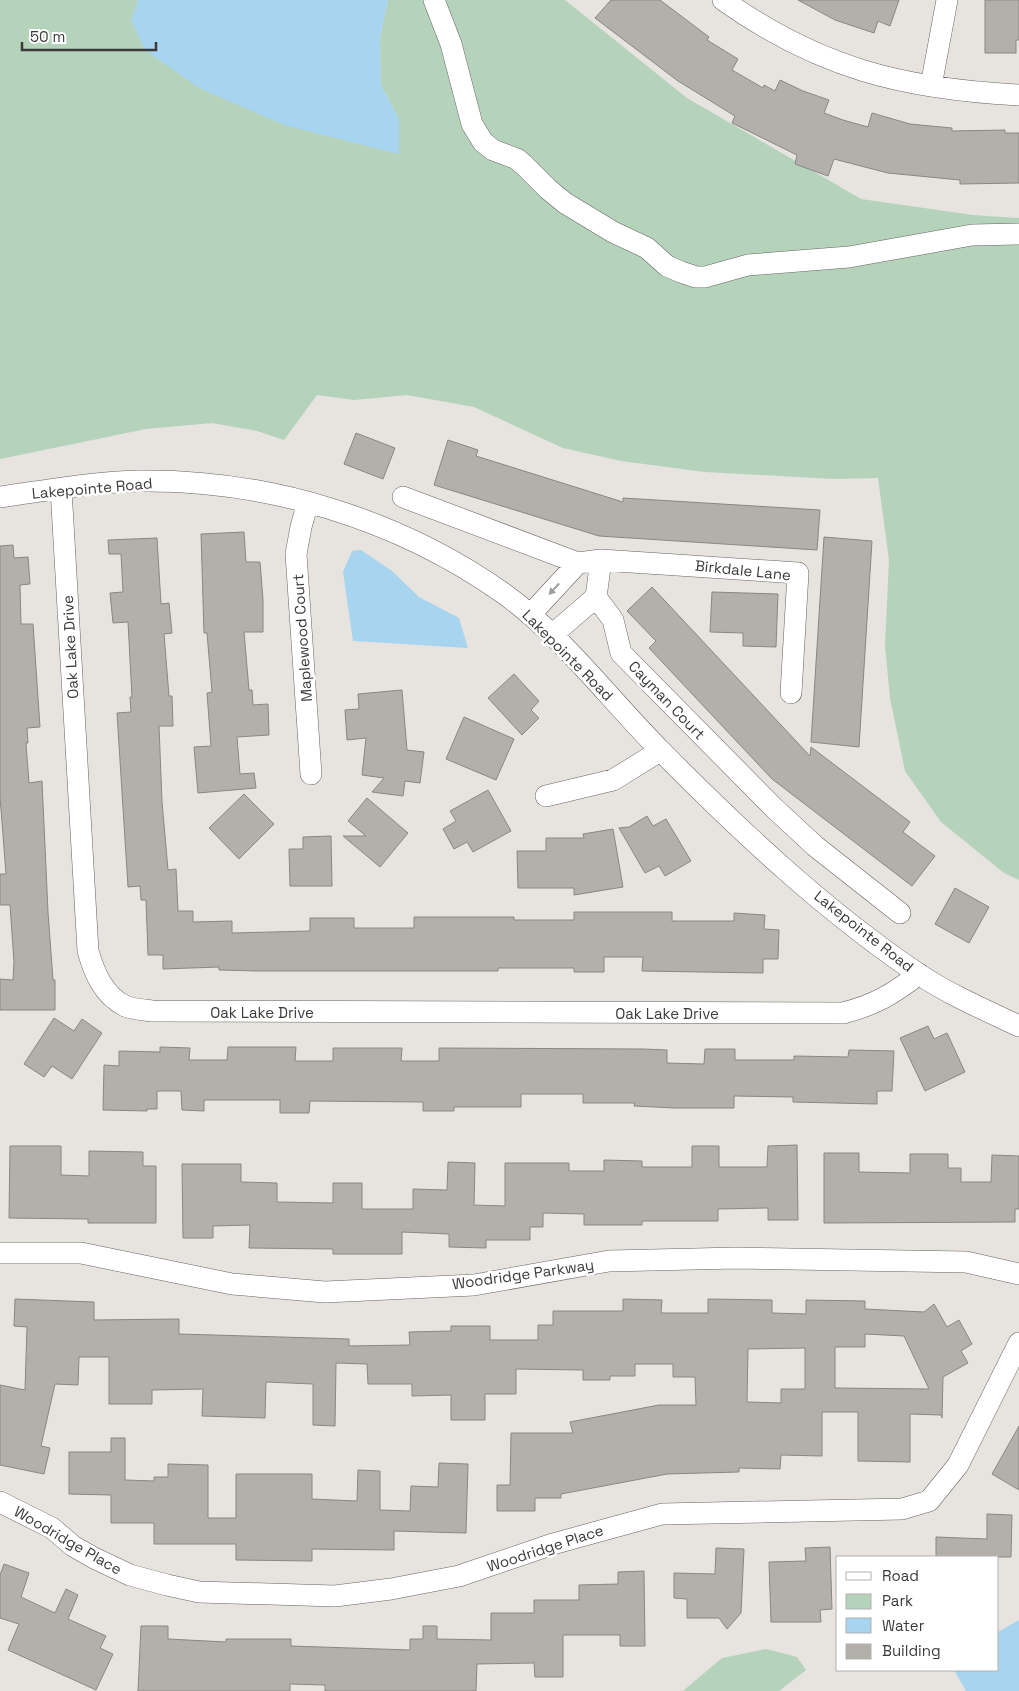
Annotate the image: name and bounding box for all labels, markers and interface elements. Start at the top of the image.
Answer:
scale bar [22,20,156,52]
text: 50 m [30,27,65,46]
street label: Lakepointe Road [31,473,153,503]
street label: Birkdale Lane [694,556,792,585]
street label: Maplewood Court [288,573,316,703]
one-way arrow [548,582,560,594]
street label: Oak Lake Drive [58,595,82,699]
street label: Lakepointe Road [518,605,618,705]
street label: Cayman Court [625,657,709,744]
street label: Lakepointe Road [810,886,918,976]
street label: Oak Lake Drive [210,1003,314,1022]
street label: Oak Lake Drive [615,1004,719,1023]
street label: Woodridge Parkway [451,1255,595,1293]
street label: Woodridge Place [11,1501,125,1579]
street label: Woodridge Place [484,1520,606,1576]
legend [836,1556,999,1671]
text: Road [882,1566,919,1585]
text: Park [882,1591,913,1610]
text: Water [882,1616,925,1635]
text: Building [882,1641,941,1660]

